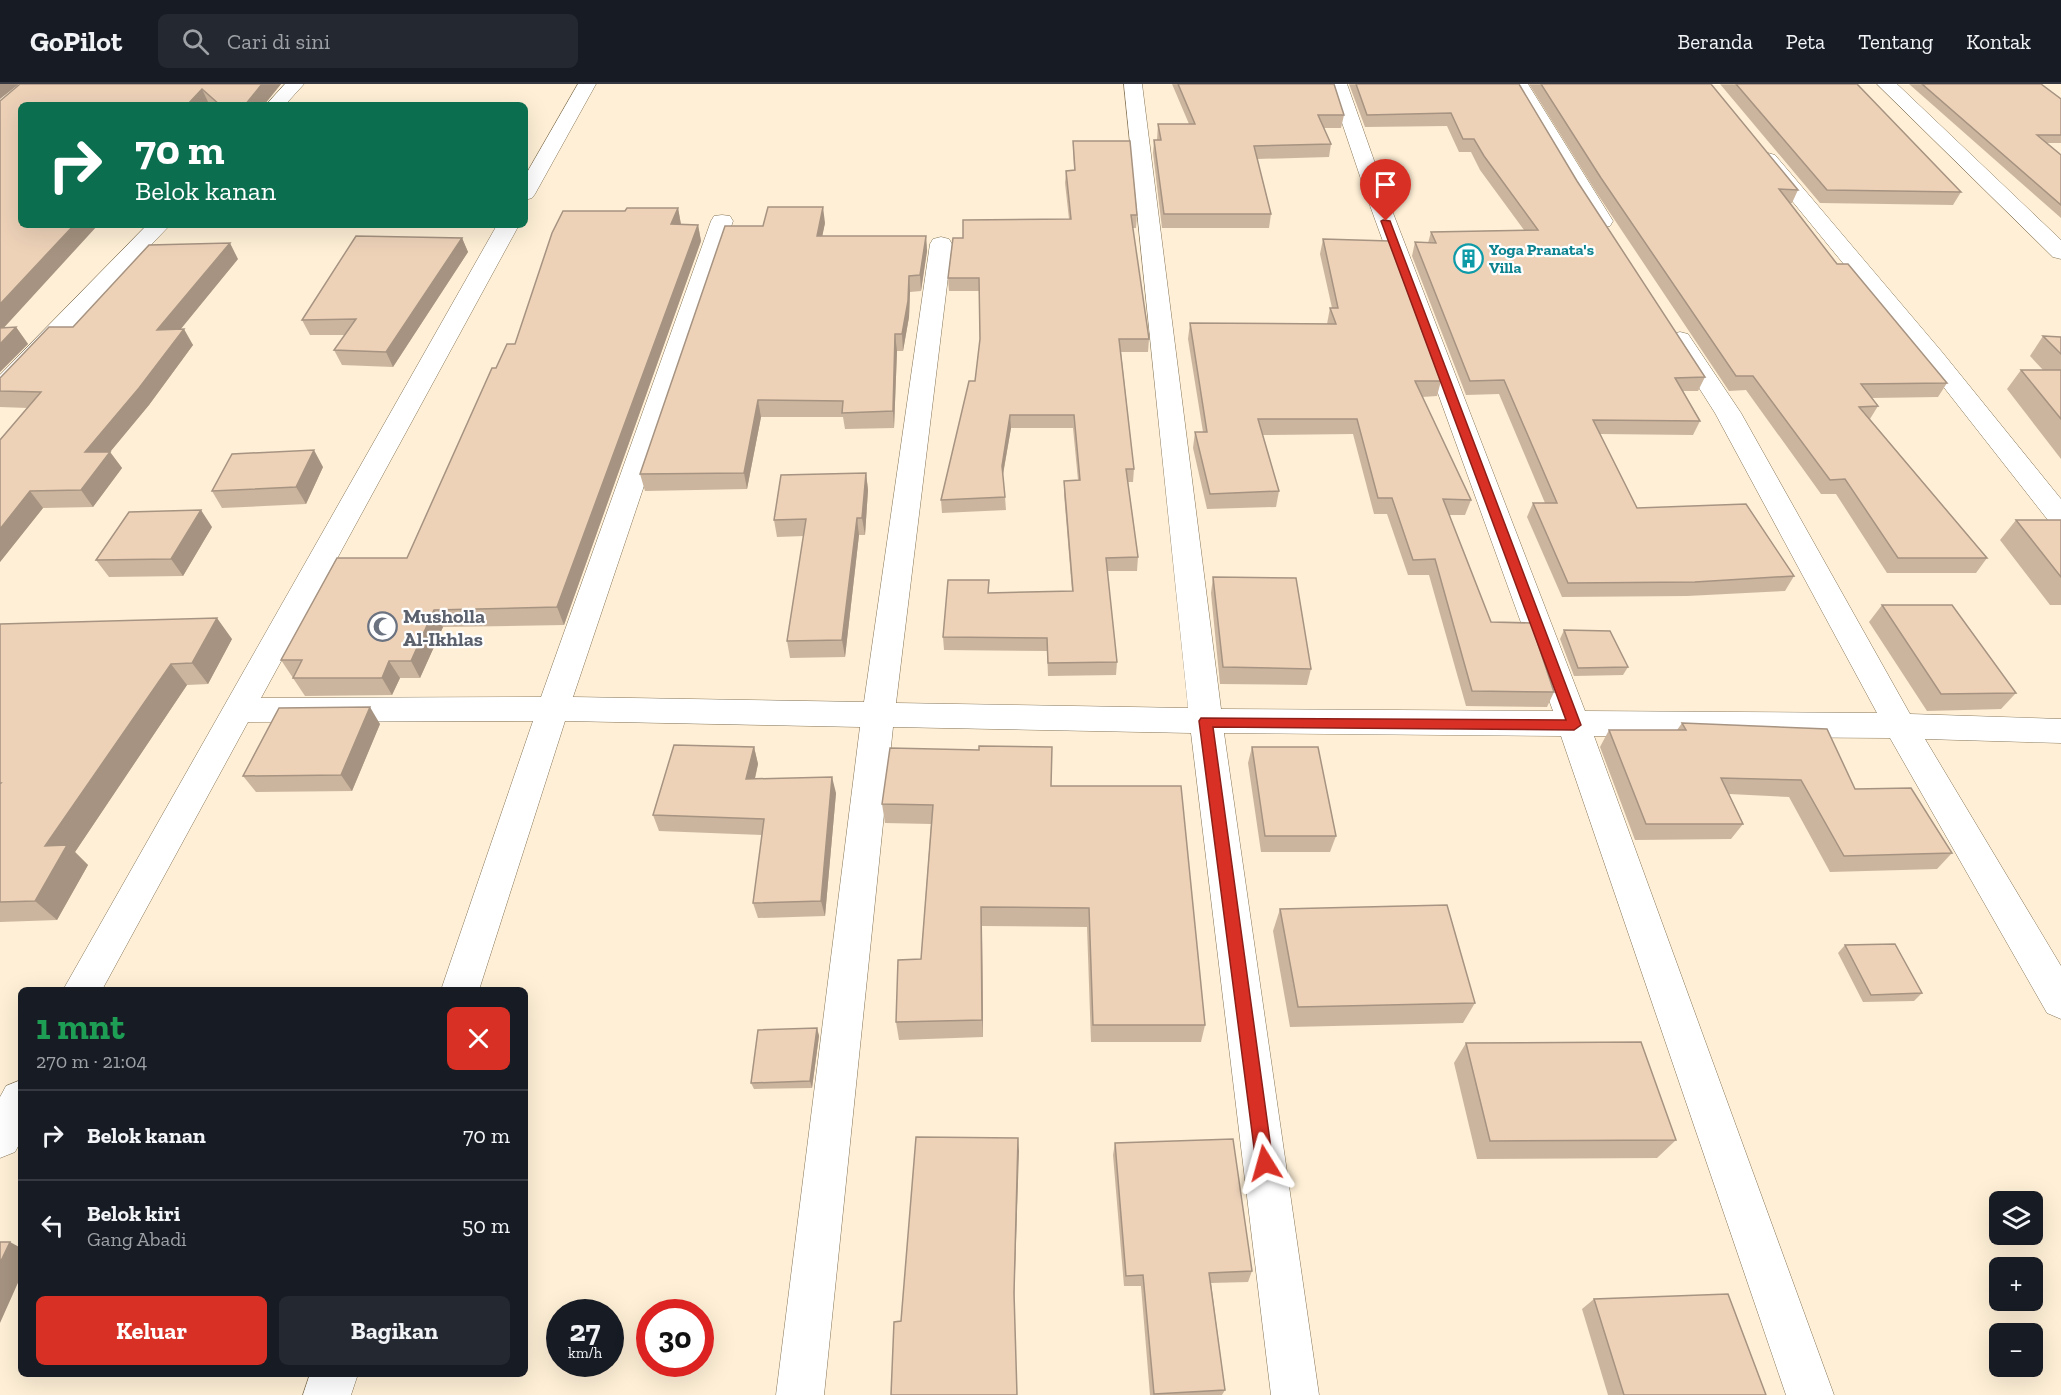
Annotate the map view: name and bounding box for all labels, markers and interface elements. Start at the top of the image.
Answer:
search box [158,14,578,68]
text: GoPilot [30,25,122,58]
icon: search [179,25,212,58]
text: Cari di sini [227,28,330,55]
text: Beranda [1678,29,1753,54]
text: Peta [1786,29,1825,54]
text: Tentang [1858,29,1933,54]
text: Kontak [1966,29,2031,54]
text: 70 m [135,124,225,175]
icon: right [36,126,114,204]
pin [1360,159,1411,221]
icon: arrive [1369,168,1402,201]
text: Belok kanan [135,175,276,207]
place label: Yoga Pranata's Villa [1489,240,1594,277]
building icon: Yoga Pranata's Villa [1452,242,1484,274]
place label: Musholla Al-Ikhlas [403,604,485,651]
mosque icon: Musholla Al-Ikhlas [366,611,398,643]
text: 1 mnt [36,1005,125,1048]
button: close [447,1007,510,1070]
text: 270 m · 21:04 [36,1049,147,1073]
icon: right [36,1119,69,1152]
text: Belok kanan [87,1122,206,1149]
text: 70 m [463,1122,510,1149]
position arrow [1233,1131,1297,1195]
map controls [1989,1191,2043,1377]
button: layers [1989,1191,2043,1245]
text: Belok kiri [87,1200,180,1227]
icon: left [36,1209,69,1242]
text: 50 m [462,1212,510,1239]
text: Gang Abadi [87,1227,187,1251]
button: + [1989,1257,2043,1311]
button: Keluar [36,1296,267,1365]
button: Bagikan [279,1296,510,1365]
speed limit sign: 30 [636,1299,714,1377]
text: 27 [570,1313,600,1349]
button: − [1989,1323,2043,1377]
text: km/h [568,1344,602,1362]

